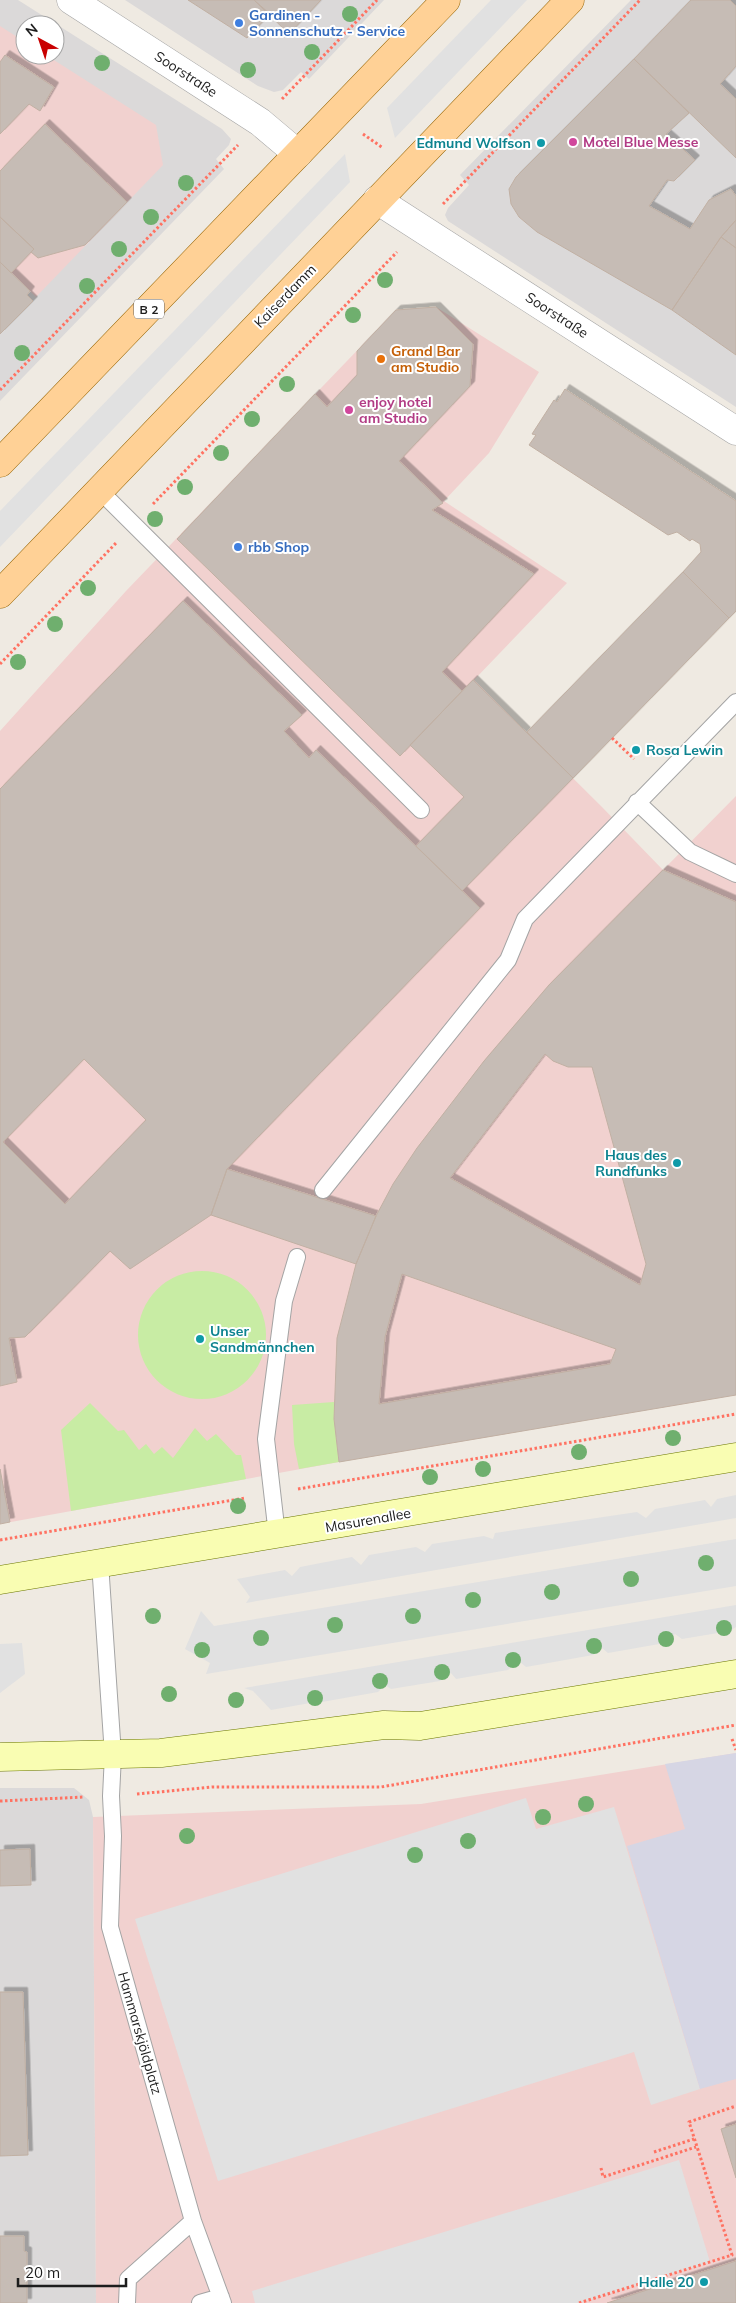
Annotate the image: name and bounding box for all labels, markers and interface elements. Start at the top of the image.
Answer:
place label: Gardinen - Sonnenschutz - Service [249,6,405,40]
north arrow [15,15,65,65]
marker: Gardinen - Sonnenschutz - Service [233,17,245,29]
text: N [22,20,41,40]
street label: Soorstraße [151,47,221,101]
place label: Motel Blue Messe [583,133,699,151]
place label: Edmund Wolfson [417,134,531,152]
marker: Motel Blue Messe [567,136,579,148]
marker: Edmund Wolfson [535,137,547,149]
street label: Kaiserdamm [250,260,320,332]
street label: Soorstraße [522,288,592,342]
road number: B 2 [134,300,164,318]
place label: Grand Bar am Studio [391,342,461,376]
marker: Grand Bar am Studio [375,353,387,365]
place label: enjoy hotel am Studio [359,393,432,427]
marker: enjoy hotel am Studio [343,404,355,416]
place label: rbb Shop [248,538,309,556]
marker: rbb Shop [232,541,244,553]
place label: Rosa Lewin [646,741,723,759]
marker: Rosa Lewin [630,744,642,756]
place label: Haus des Rundfunks [595,1146,667,1180]
marker: Haus des Rundfunks [671,1157,683,1169]
place label: Unser Sandmännchen [210,1322,315,1356]
marker: Unser Sandmännchen [194,1333,206,1345]
street label: Masurenallee [324,1504,412,1536]
street label: Hammarskjöldplatz [114,1970,166,2096]
scale bar [18,2256,125,2288]
text: 20 m [25,2263,60,2282]
place label: Halle 20 [639,2273,694,2291]
marker: Halle 20 [698,2276,710,2288]

